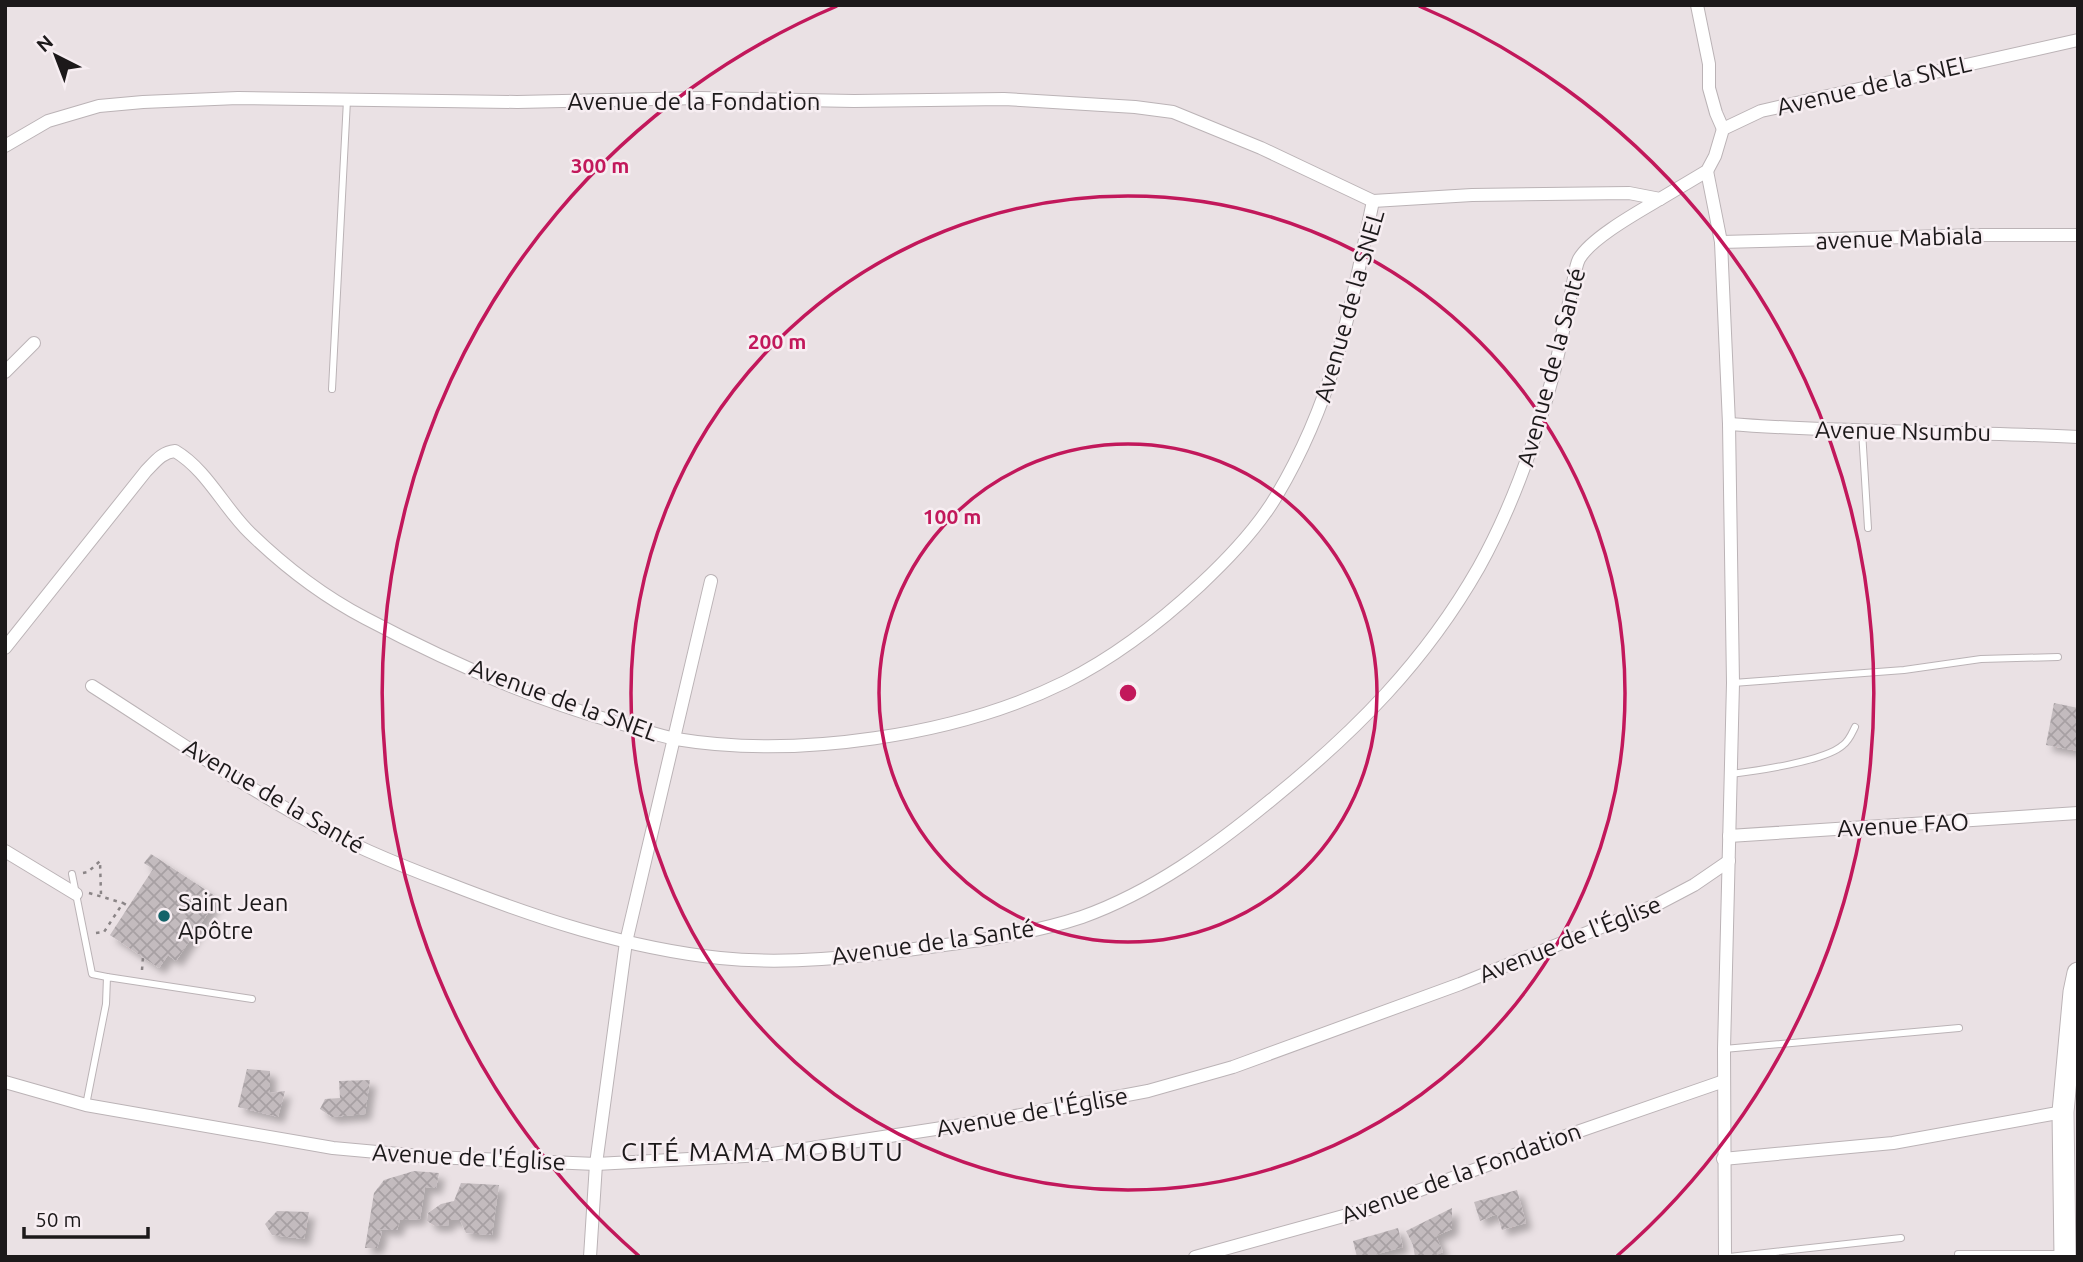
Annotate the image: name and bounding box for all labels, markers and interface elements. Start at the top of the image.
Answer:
north arrow [21,21,91,91]
text: N [32,30,57,56]
street label: Avenue de la SNEL [1774,49,1974,121]
street label: Avenue de la Fondation [567,88,821,115]
text: 300 m [571,153,629,177]
street label: Avenue de la SNEL [1309,207,1389,405]
street label: avenue Mabiala [1815,222,1983,254]
street label: Avenue de la Santé [1511,265,1591,469]
text: 200 m [748,329,806,353]
street label: Avenue Nsumbu [1815,416,1991,446]
text: 100 m [923,504,981,528]
street label: Avenue de la SNEL [466,653,662,747]
centre of rings [1116,681,1140,705]
street label: Avenue de la Santé [179,733,369,859]
street label: Avenue FAO [1836,808,1970,842]
place label: Saint Jean Apôtre [178,889,289,944]
street label: Avenue de l'Église [1475,889,1665,988]
marker: Saint Jean Apôtre [156,908,172,924]
street label: Avenue de la Santé [830,914,1036,970]
street label: Avenue de l'Église [934,1081,1130,1142]
street label: Avenue de la Fondation [1337,1117,1585,1229]
district label: CITÉ MAMA MOBUTU [621,1136,905,1166]
street label: Avenue de l'Église [371,1137,567,1176]
scale bar [24,1196,149,1240]
text: 50 m [35,1207,82,1231]

